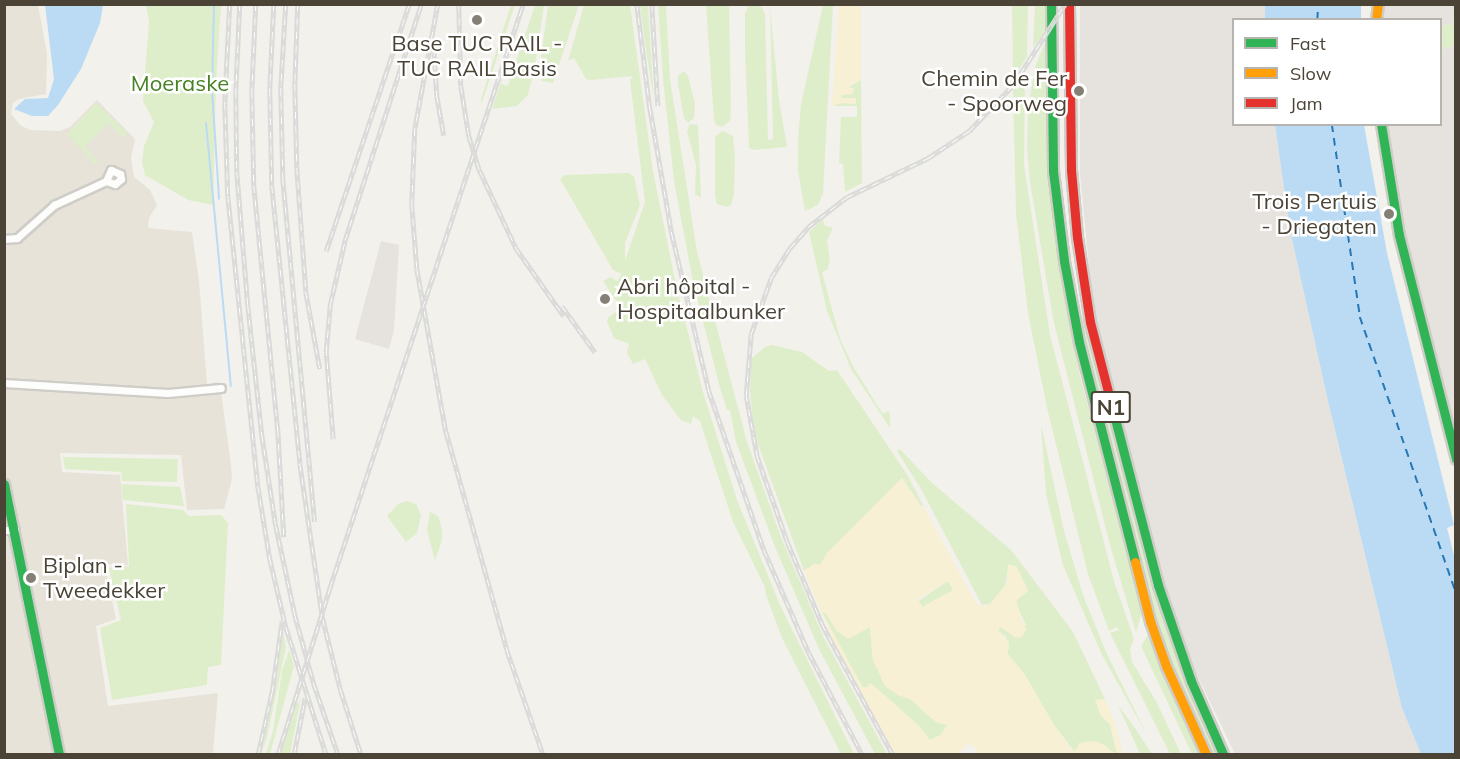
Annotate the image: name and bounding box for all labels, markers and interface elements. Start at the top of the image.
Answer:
marker: Base TUC RAIL - TUC RAIL Basis [470,13,484,27]
legend [1232,18,1442,126]
place label: Base TUC RAIL - TUC RAIL Basis [392,30,562,82]
text: Fast [1290,32,1326,55]
text: Slow [1290,62,1331,85]
place label: Chemin de Fer - Spoorweg [921,65,1067,116]
park label: Moeraske [131,71,229,97]
marker: Chemin de Fer - Spoorweg [1072,84,1086,98]
text: Jam [1290,92,1323,115]
place label: Trois Pertuis - Driegaten [1252,188,1377,240]
marker: Trois Pertuis - Driegaten [1382,207,1396,221]
place label: Abri hôpital - Hospitaalbunker [617,273,785,324]
marker: Abri hôpital - Hospitaalbunker [598,292,612,306]
road number: N1 [1090,389,1132,425]
place label: Biplan - Tweedekker [43,552,165,604]
marker: Biplan - Tweedekker [24,571,38,585]

